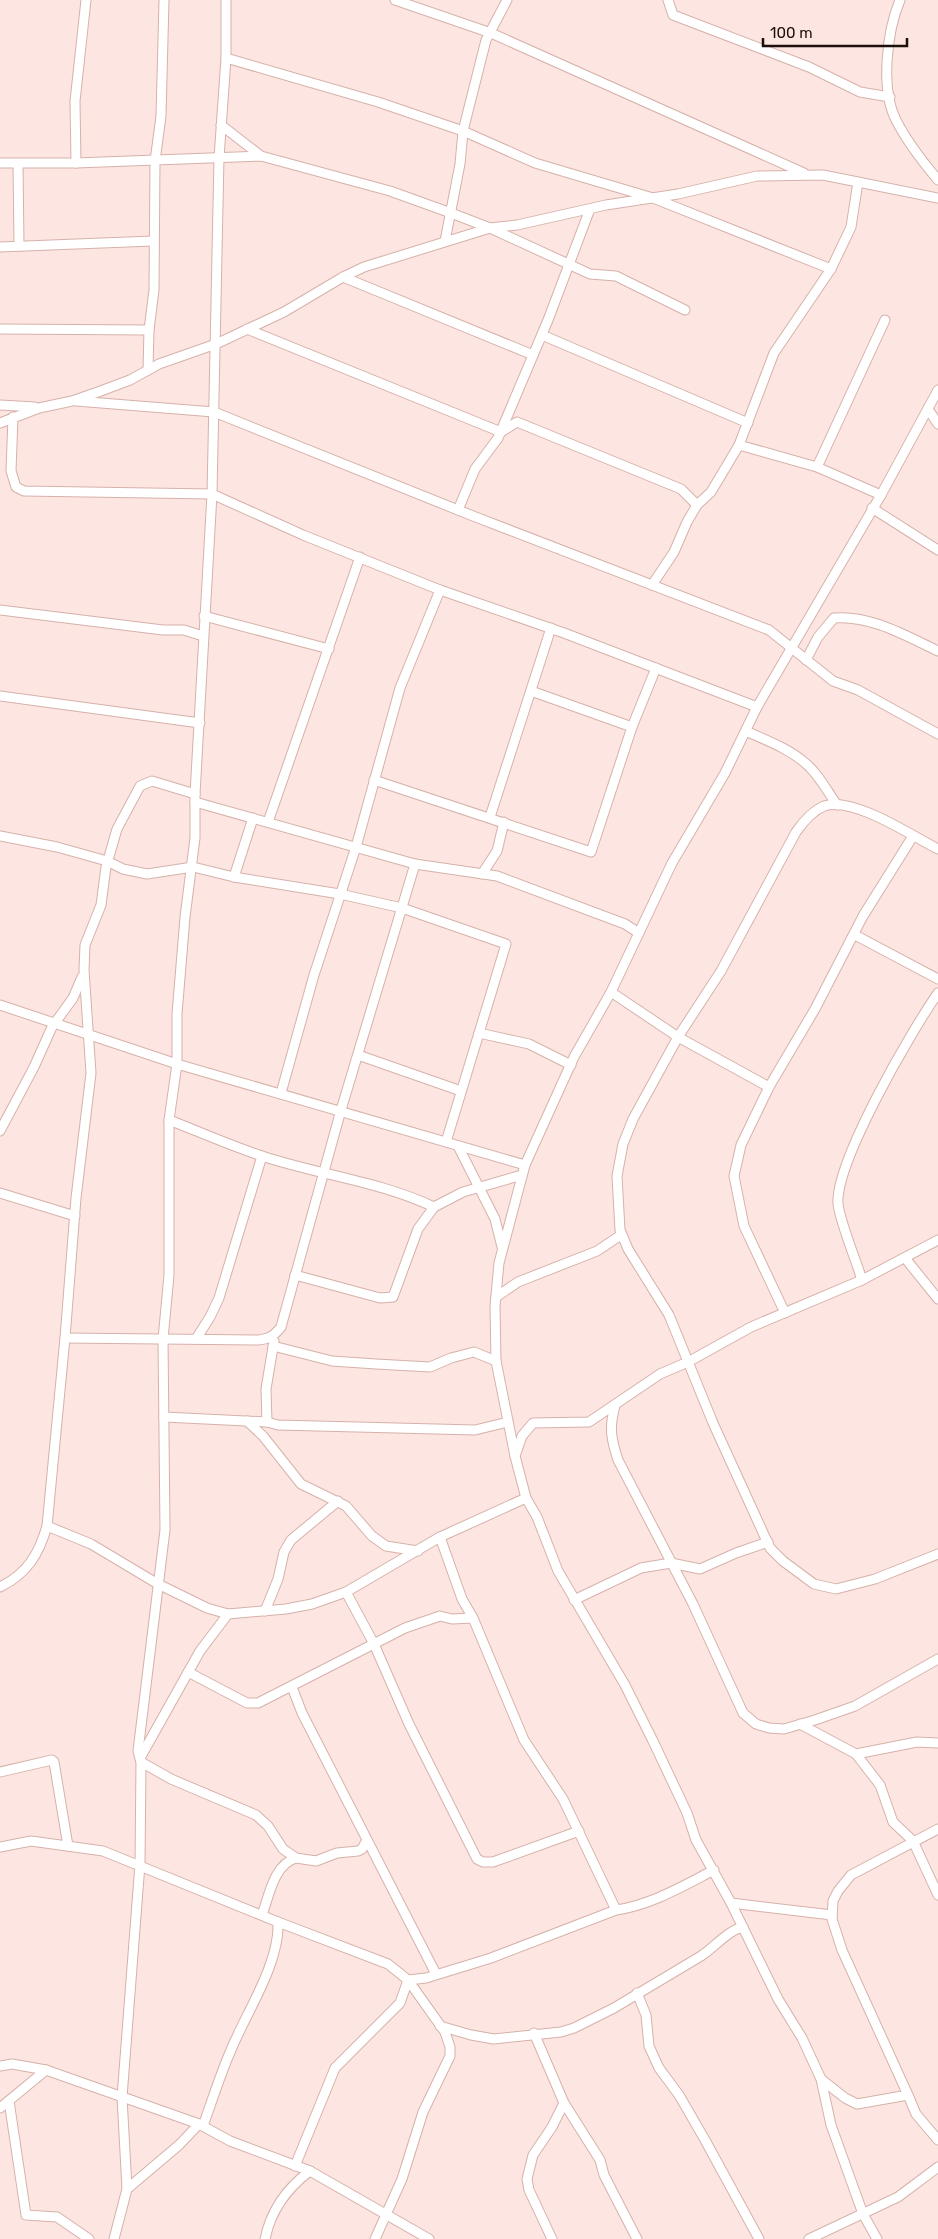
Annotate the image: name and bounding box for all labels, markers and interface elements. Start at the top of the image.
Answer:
scale bar [763,15,907,47]
text: 100 m [770,24,812,42]

